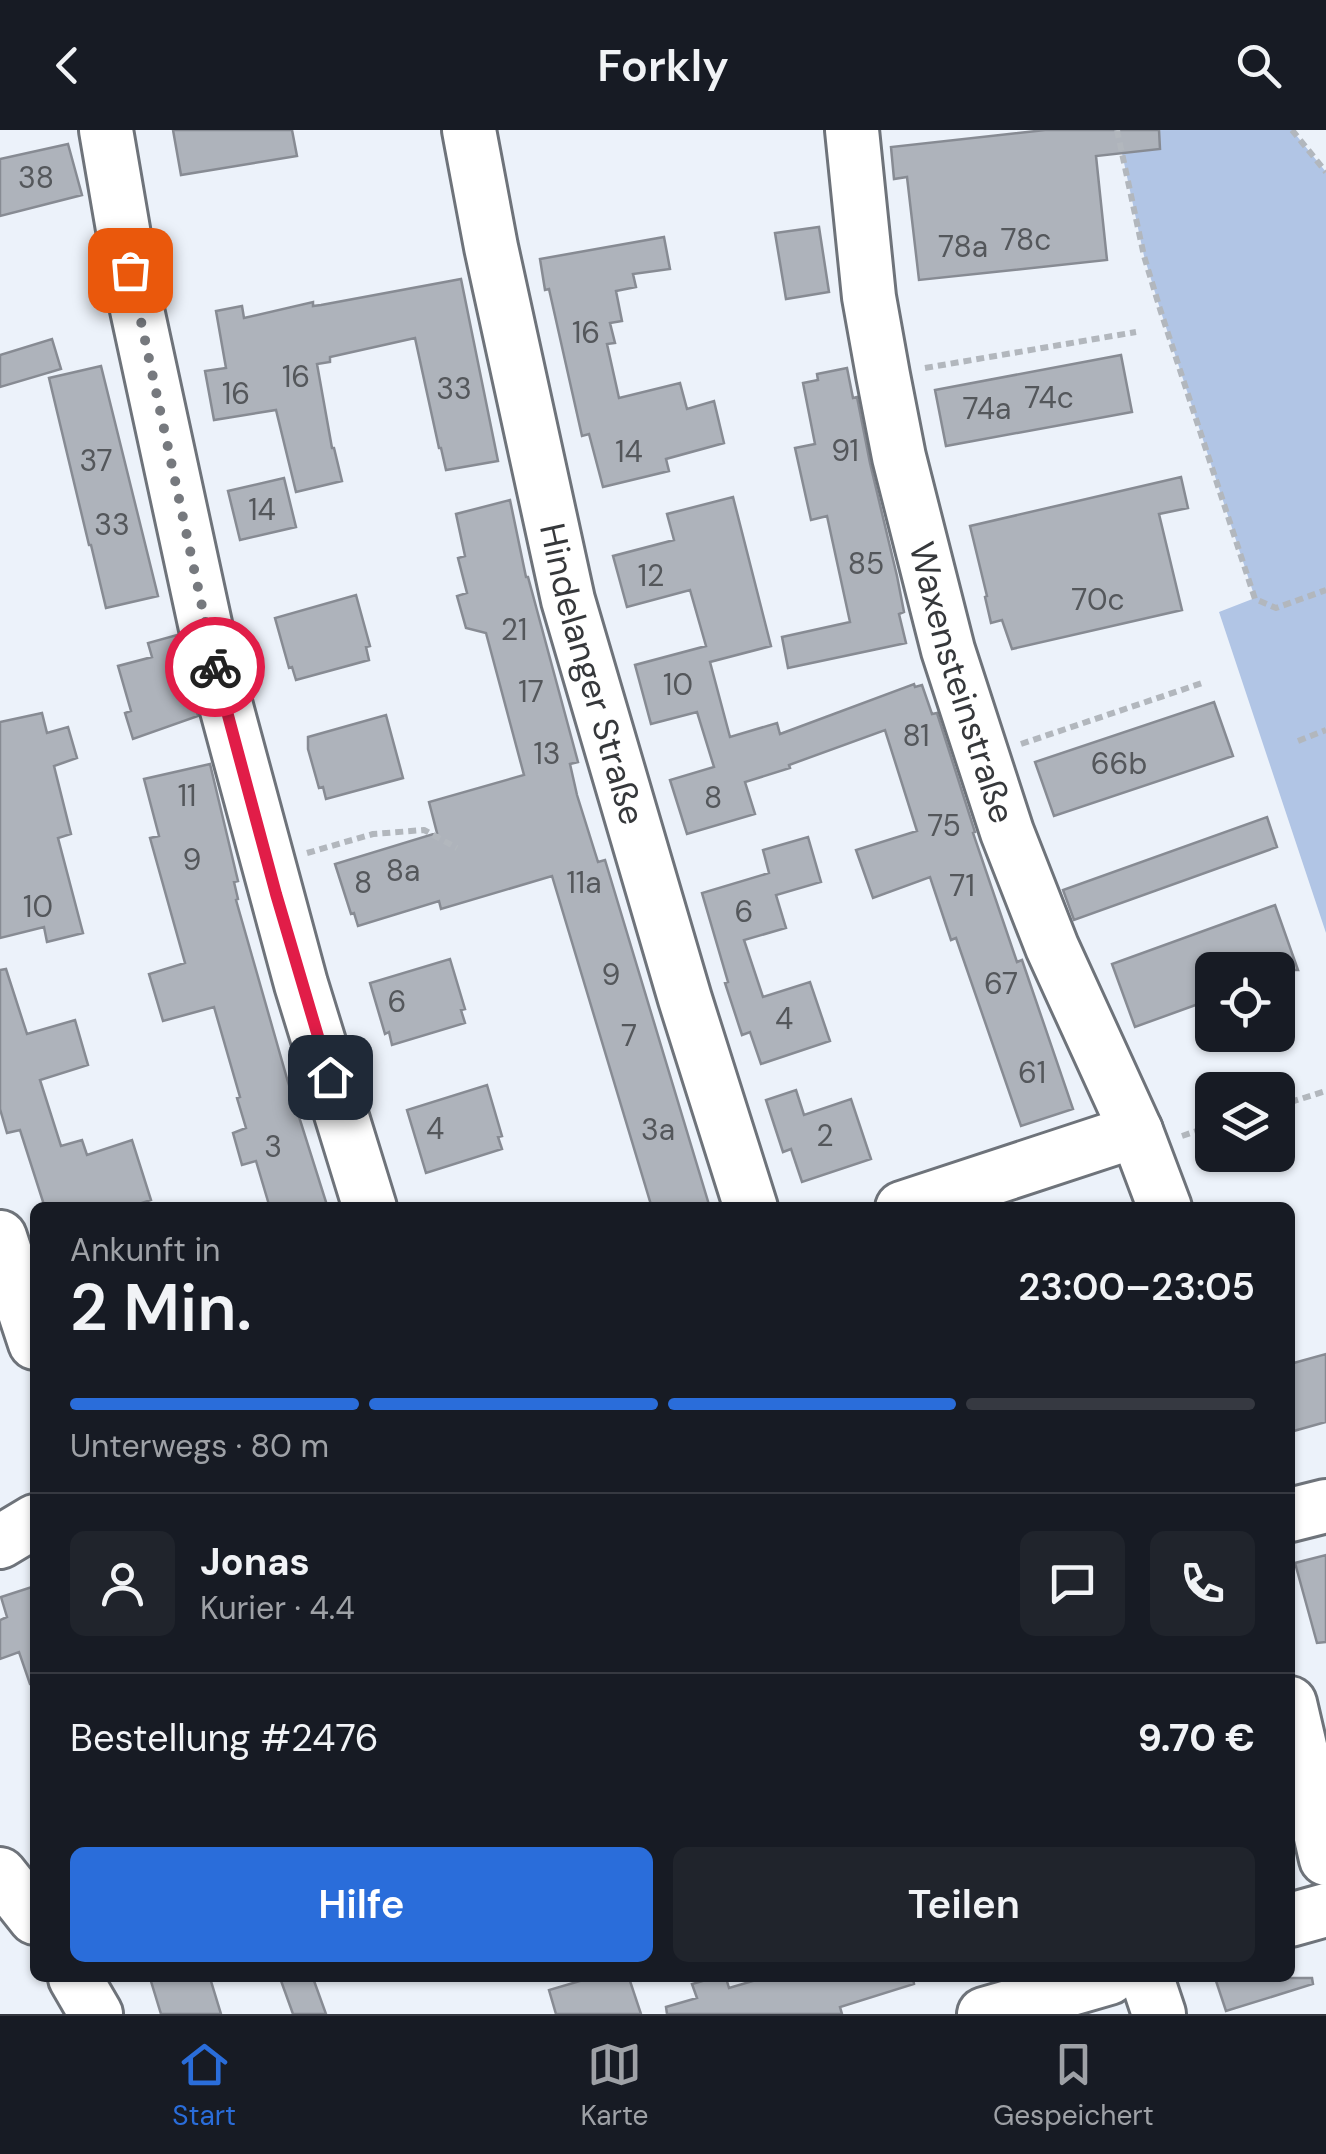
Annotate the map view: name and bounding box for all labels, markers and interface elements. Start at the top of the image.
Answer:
text: Forkly [597,36,729,95]
icon: back [40,38,95,93]
icon: search [1231,38,1286,93]
house number: 38 [18,158,54,197]
house number: 78c [1001,220,1051,259]
house number: 78a [938,227,988,266]
pin [88,228,173,313]
icon: bag [103,243,158,298]
house number: 16 [572,313,600,352]
house number: 16 [282,357,310,396]
house number: 33 [436,369,472,408]
house number: 16 [222,374,250,413]
house number: 74c [1024,378,1074,417]
house number: 74a [963,389,1011,428]
house number: 91 [831,431,859,470]
house number: 14 [615,432,643,471]
house number: 37 [79,441,113,480]
house number: 14 [248,490,276,529]
house number: 33 [94,505,130,544]
street label: Hindelanger Straße [529,519,656,830]
street label: Waxensteinstraße [899,537,1026,829]
house number: 85 [848,544,884,583]
house number: 12 [638,556,664,595]
house number: 70c [1071,580,1125,619]
house number: 21 [501,610,527,649]
courier [165,617,265,717]
icon: bike [188,640,243,695]
house number: 10 [663,665,693,704]
house number: 17 [518,672,544,711]
house number: 81 [903,716,930,755]
house number: 13 [533,734,561,773]
house number: 66b [1091,744,1147,783]
house number: 11 [178,776,196,815]
house number: 8 [704,778,722,817]
house number: 75 [927,806,961,845]
house number: 9 [183,840,201,879]
house number: 8a [386,851,420,890]
house number: 8 [354,863,372,902]
house number: 11a [566,863,602,902]
house number: 71 [949,866,975,905]
house number: 10 [23,887,53,926]
house number: 6 [735,892,753,931]
map controls [1195,952,1295,1172]
button: locate [1195,952,1295,1052]
house number: 9 [602,955,620,994]
house number: 67 [984,964,1018,1003]
house number: 6 [388,982,406,1021]
house number: 4 [775,999,793,1038]
house number: 7 [621,1016,637,1055]
pin [288,1035,373,1120]
icon: home [303,1050,358,1105]
house number: 61 [1018,1053,1046,1092]
button: layers [1195,1072,1295,1172]
house number: 4 [426,1109,444,1148]
house number: 3a [641,1110,675,1149]
house number: 2 [816,1116,834,1155]
house number: 3 [264,1127,282,1166]
text: Ankunft in [70,1229,220,1271]
text: 23:00–23:05 [1018,1262,1255,1312]
text: 2 Min. [70,1266,252,1350]
text: Unterwegs · 80 m [70,1425,329,1467]
button: person [70,1531,175,1636]
button: chat [1020,1531,1125,1636]
button: phone [1150,1531,1255,1636]
text: Jonas [200,1537,310,1587]
text: Kurier · 4.4 [200,1587,355,1629]
text: Bestellung #2476 [70,1713,379,1763]
text: 9.70 € [1138,1713,1255,1763]
button: Hilfe [70,1847,653,1962]
button: Teilen [673,1847,1255,1962]
tab: Start [172,2037,236,2134]
tab: Karte [581,2037,648,2134]
tab: Gespeichert [993,2037,1154,2134]

